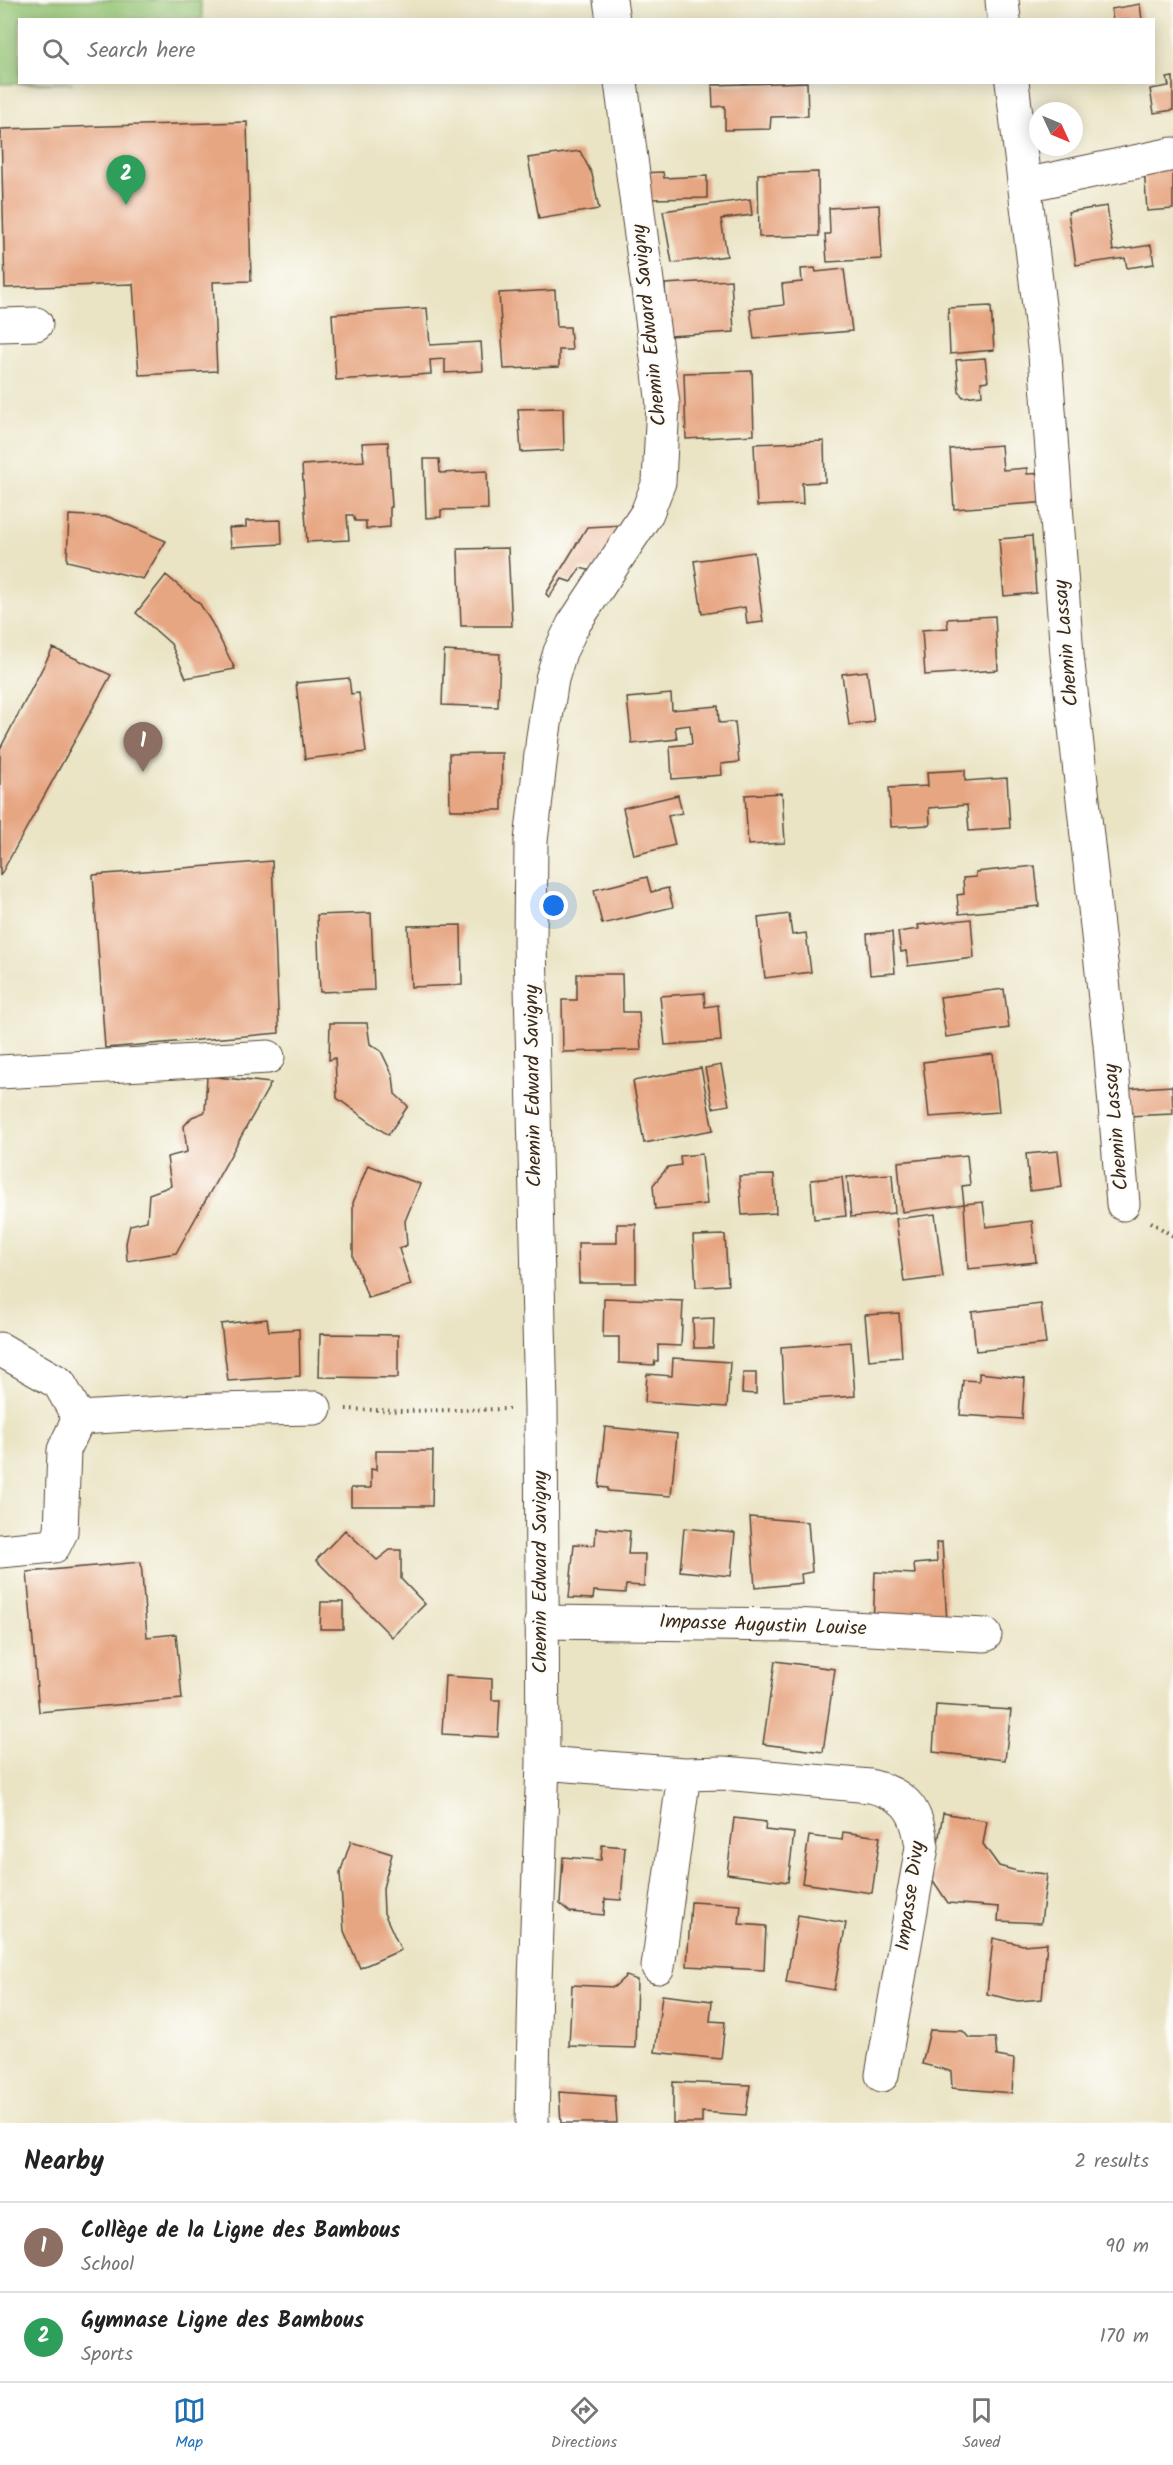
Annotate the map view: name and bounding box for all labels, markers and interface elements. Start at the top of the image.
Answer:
search box [18,18,1155,84]
text: Search here [87,34,195,69]
icon: search [39,35,72,68]
north arrow [1029,102,1083,156]
pin: 2 [106,156,146,205]
street label: Chemin Edward Savigny [623,222,677,428]
street label: Chemin Lassay [1045,578,1088,708]
pin: 1 [124,722,162,772]
your location [539,891,568,920]
street label: Chemin Edward Savigny [516,984,552,1188]
street label: Chemin Lassay [1095,1062,1138,1192]
street label: Chemin Edward Savigny [525,1470,557,1673]
street label: Impasse Augustin Louise [659,1606,867,1646]
street label: Impasse Divy [887,1838,935,1953]
text: Nearby [24,2141,104,2183]
text: 2 results [1074,2146,1149,2178]
text: Collège de la Ligne des Bambous [81,2214,400,2249]
text: 1 [40,2231,47,2263]
text: 90 m [1105,2231,1149,2263]
text: School [81,2249,134,2281]
text: Gymnase Ligne des Bambous [81,2304,364,2339]
text: 2 [38,2321,49,2353]
text: 170 m [1100,2321,1149,2353]
text: Sports [81,2339,133,2371]
tab: Map [173,2394,206,2455]
tab: Directions [551,2394,617,2455]
tab: Saved [962,2394,1000,2455]

